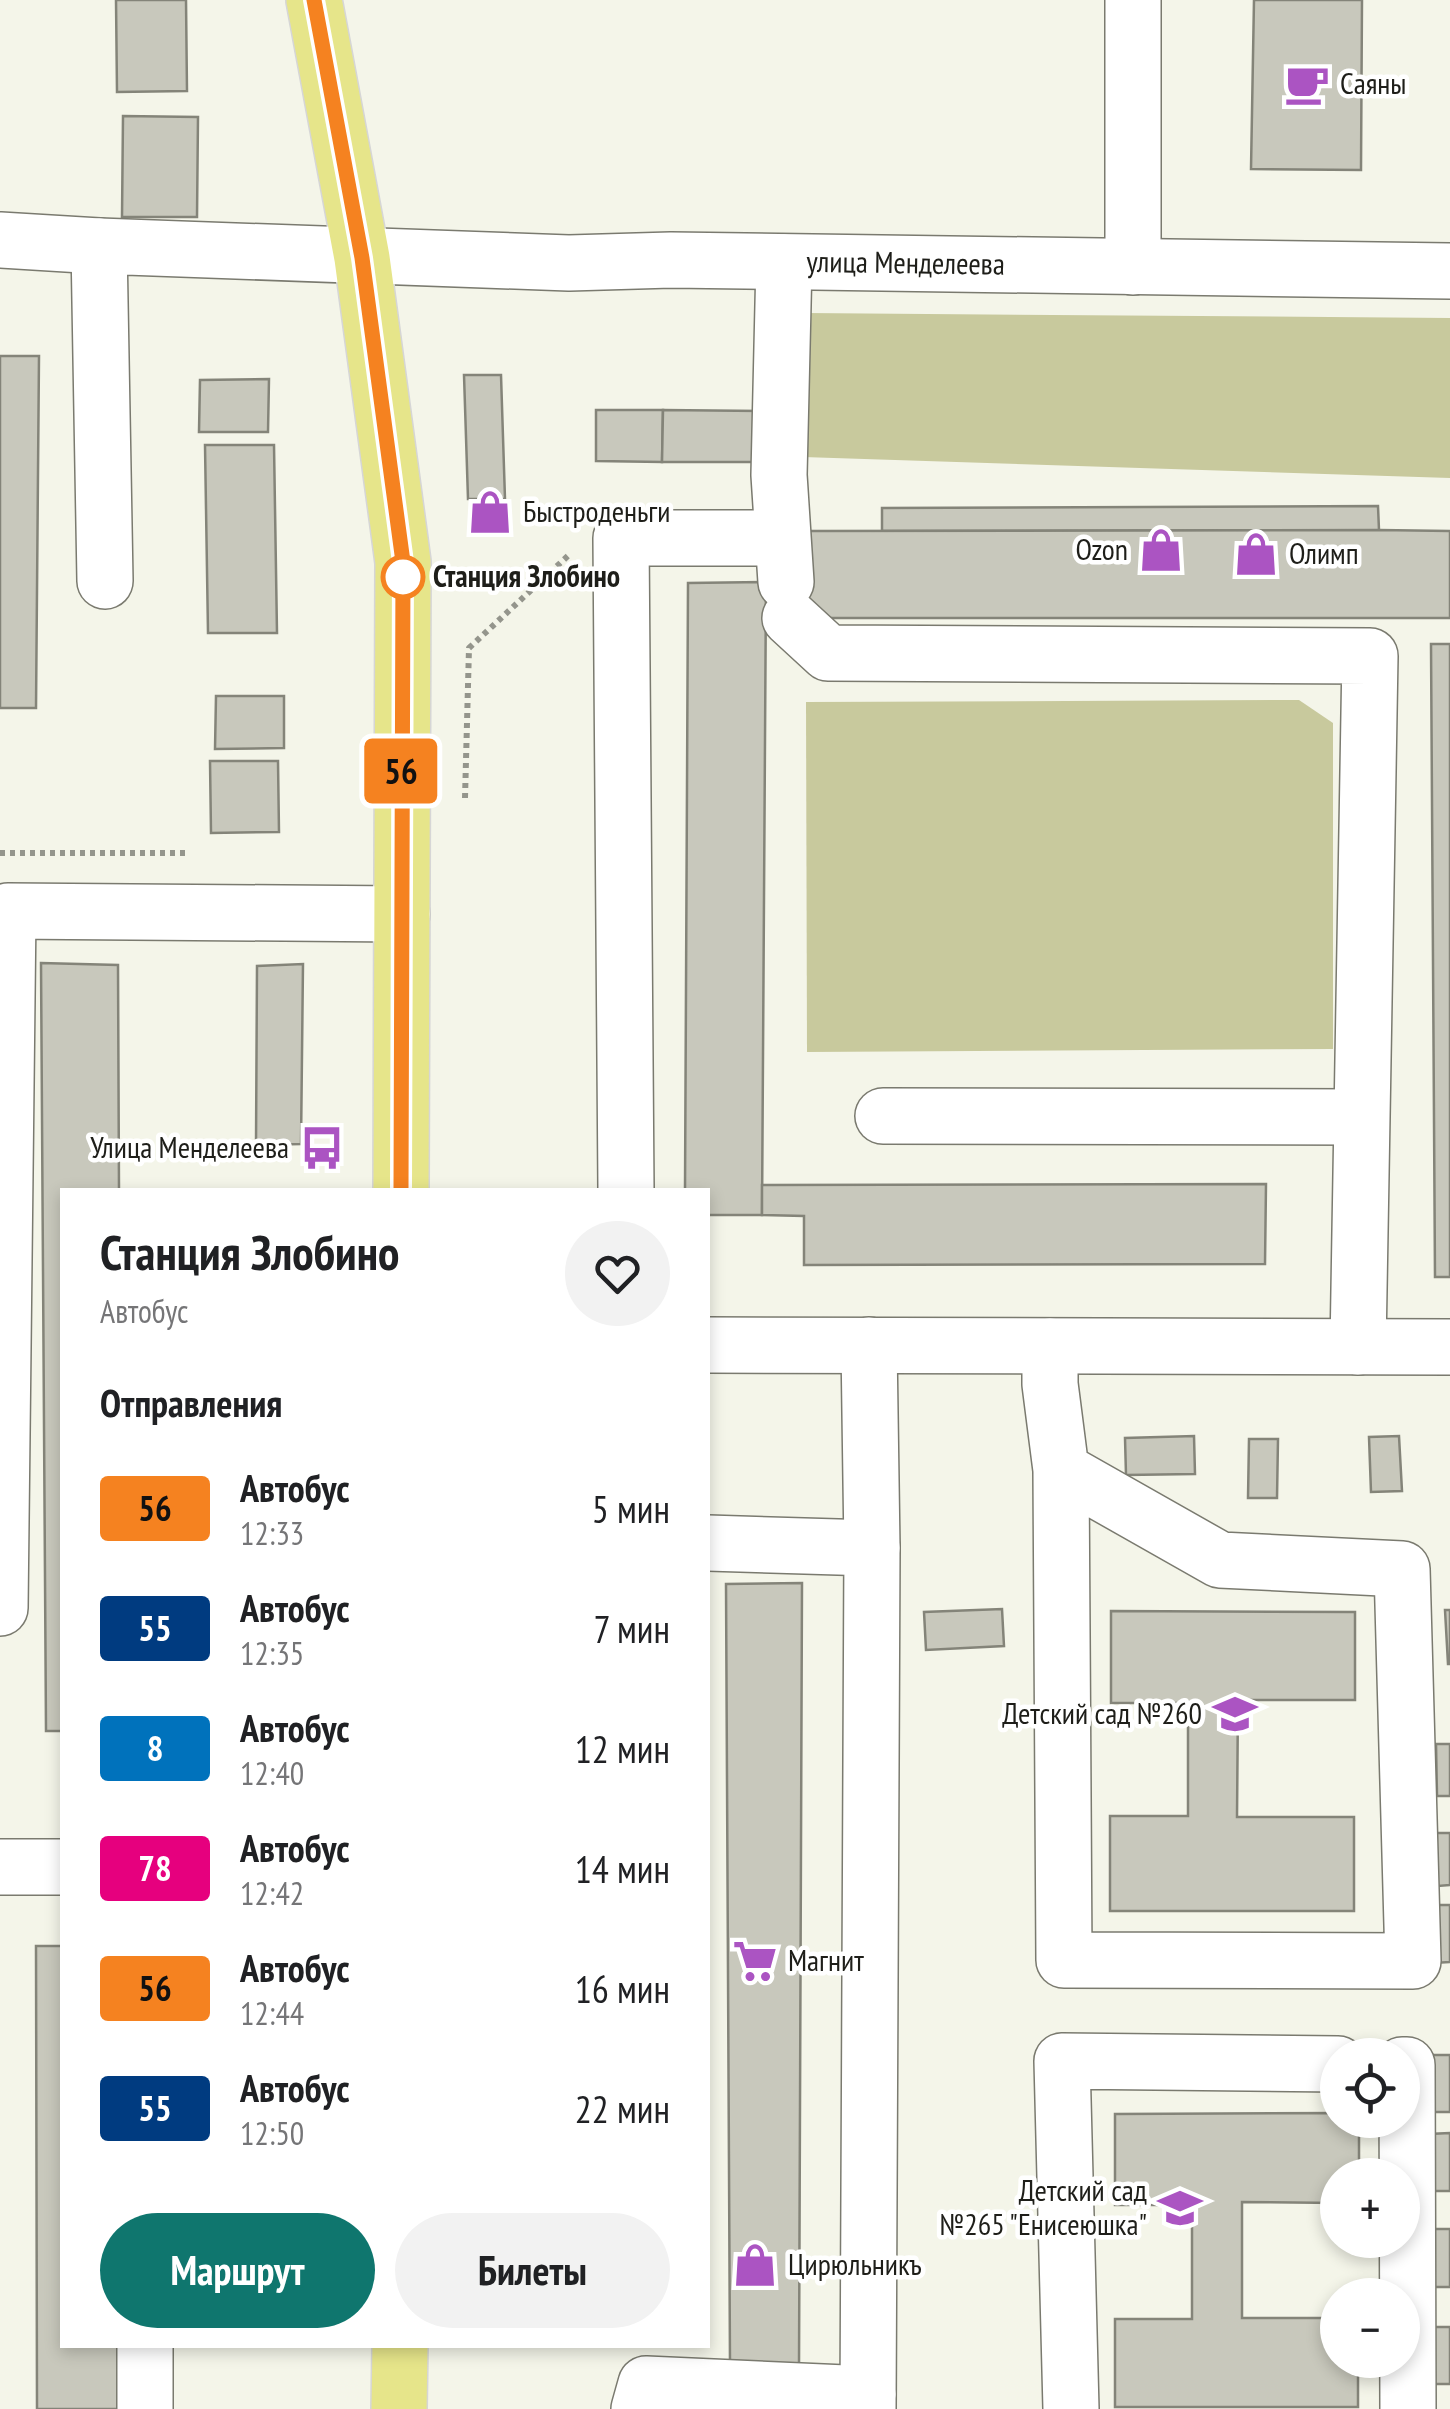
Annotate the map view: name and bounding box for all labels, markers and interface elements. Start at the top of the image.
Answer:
cafe icon: Саяны [1283,60,1331,108]
place label: Саяны [1340,63,1407,102]
street label: улица Менделеева [806,241,1005,283]
shop icon: Быстроденьги [466,488,514,536]
place label: Быстроденьги [523,491,670,530]
shop icon: Ozon [1137,526,1185,574]
place label: Ozon [1075,529,1128,568]
shop icon: Олимп [1232,530,1280,578]
place label: Олимп [1289,533,1359,572]
marker: Станция Злобино [382,556,424,598]
place label: Станция Злобино [433,556,620,595]
line badge: 56 [356,738,446,804]
text: 56 [384,748,418,794]
bus stop icon: Улица Менделеева [298,1124,346,1172]
place label: Улица Менделеева [90,1127,289,1166]
text: Станция Злобино [100,1221,399,1283]
button: heart [565,1221,670,1326]
text: Автобус [100,1290,188,1332]
text: Отправления [100,1378,282,1427]
text: Автобус [240,1463,350,1512]
text: 5 мин [592,1484,670,1533]
text: 56 [138,1485,172,1531]
text: 12:33 [240,1512,304,1554]
text: Автобус [240,1583,350,1632]
text: 7 мин [593,1604,670,1653]
text: 55 [138,1605,172,1651]
text: 12:35 [240,1632,304,1674]
school or university icon: Детский сад №260 [1211,1690,1259,1738]
place label: Детский сад №260 [1002,1693,1202,1732]
text: Автобус [240,1703,350,1752]
text: 12 мин [575,1724,670,1773]
text: 8 [147,1725,163,1771]
text: 12:40 [240,1752,304,1794]
text: Автобус [240,1823,350,1872]
text: 14 мин [575,1844,670,1893]
text: 78 [138,1845,172,1891]
text: 12:42 [240,1872,304,1914]
supermarket icon: Магнит [731,1937,779,1985]
place label: Магнит [788,1940,864,1979]
text: Автобус [240,1943,350,1992]
text: 16 мин [575,1964,670,2013]
text: 56 [138,1965,172,2011]
text: 12:44 [240,1992,304,2034]
map controls [1320,2038,1420,2378]
button: locate [1320,2038,1420,2138]
text: Автобус [240,2063,350,2112]
text: 22 мин [575,2084,670,2133]
text: 55 [138,2085,172,2131]
text: 12:50 [240,2112,304,2154]
button: + [1320,2158,1420,2258]
place label: Детский сад №265 "Енисеюшка" [939,2170,1147,2243]
school or university icon: Детский сад №265 "Енисеюшка" [1156,2184,1204,2232]
button: Маршрут [100,2213,375,2328]
button: Билеты [395,2213,670,2328]
shop icon: Цирюльникъ [731,2241,779,2289]
place label: Цирюльникъ [788,2244,922,2283]
button: − [1320,2278,1420,2378]

